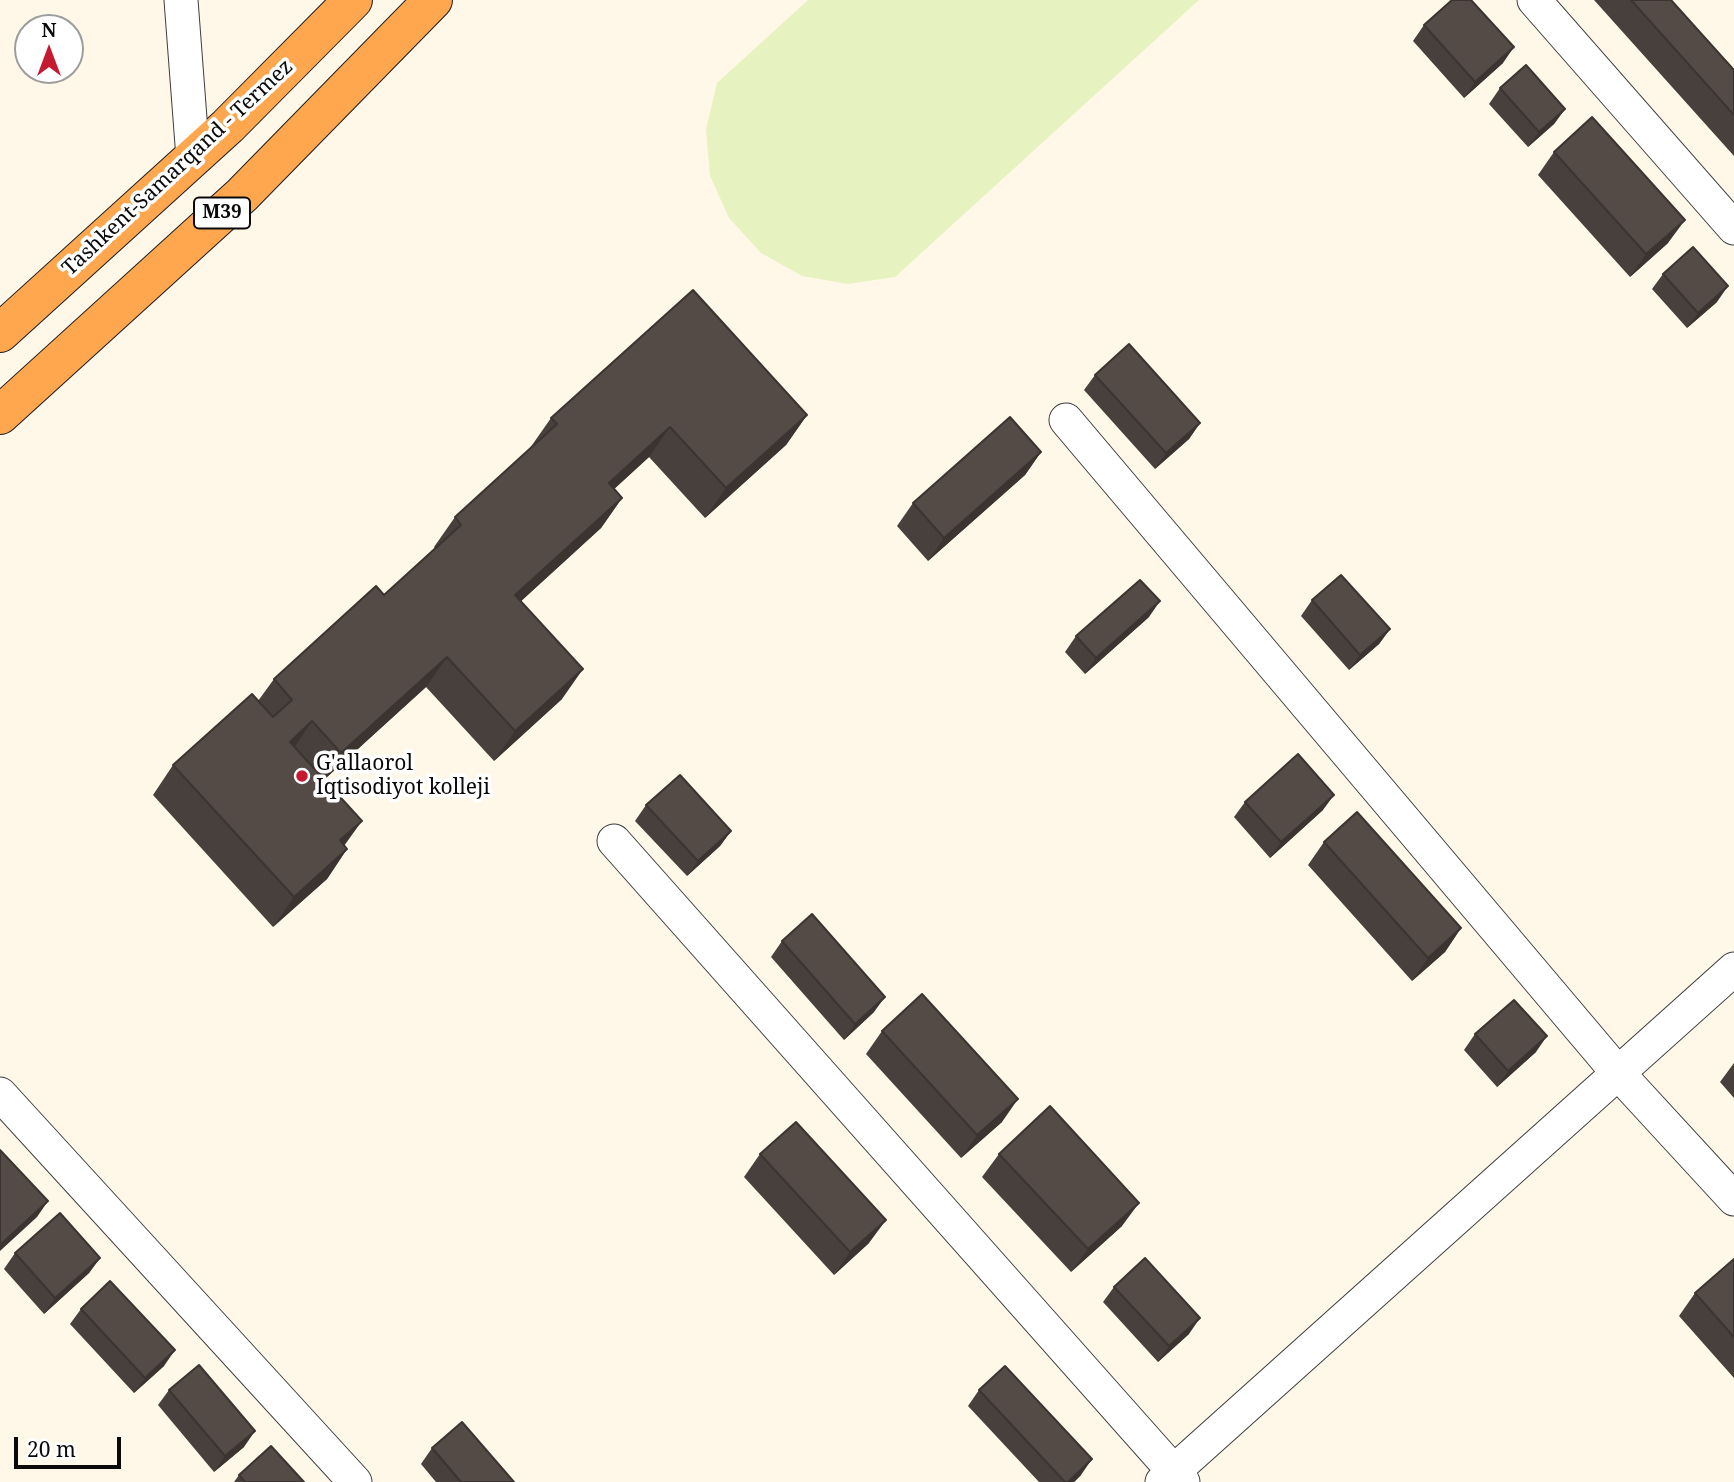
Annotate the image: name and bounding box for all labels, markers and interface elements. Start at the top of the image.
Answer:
north arrow [14,14,84,84]
text: N [42,17,56,43]
street label: Tashkent-Samarqand - Termez [58,55,298,281]
road number: M39 [194,197,250,228]
place label: G'allaorol Iqtisodiyot kolleji [316,751,490,801]
marker: G'allaorol Iqtisodiyot kolleji [294,768,310,784]
scale bar [18,1422,124,1466]
text: 20 m [27,1435,76,1463]

